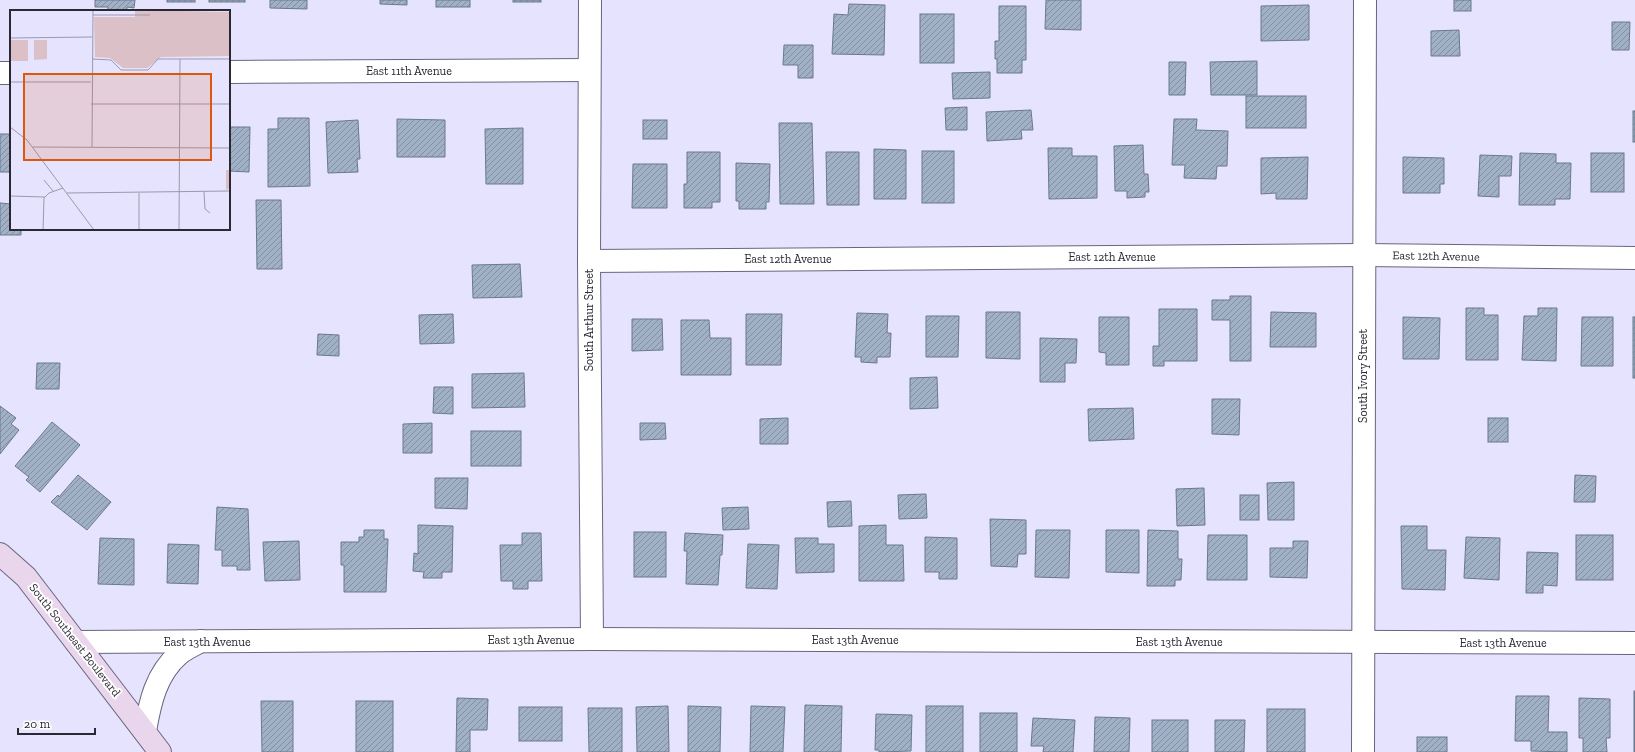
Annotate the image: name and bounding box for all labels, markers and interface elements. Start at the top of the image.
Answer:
inset map [10,10,230,230]
street label: East 11th Avenue [366,64,452,78]
street label: East 12th Avenue [1392,248,1480,264]
street label: East 12th Avenue [1068,250,1156,264]
street label: East 12th Avenue [744,252,832,266]
street label: South Arthur Street [582,268,596,371]
street label: South Ivory Street [1356,329,1370,423]
street label: South Southeast Boulevard [26,581,124,700]
street label: East 13th Avenue [487,633,575,647]
street label: East 13th Avenue [811,633,899,647]
street label: East 13th Avenue [163,635,251,649]
street label: East 13th Avenue [1135,635,1223,649]
street label: East 13th Avenue [1459,636,1547,650]
scale bar [18,710,95,736]
text: 20 m [24,717,51,731]

